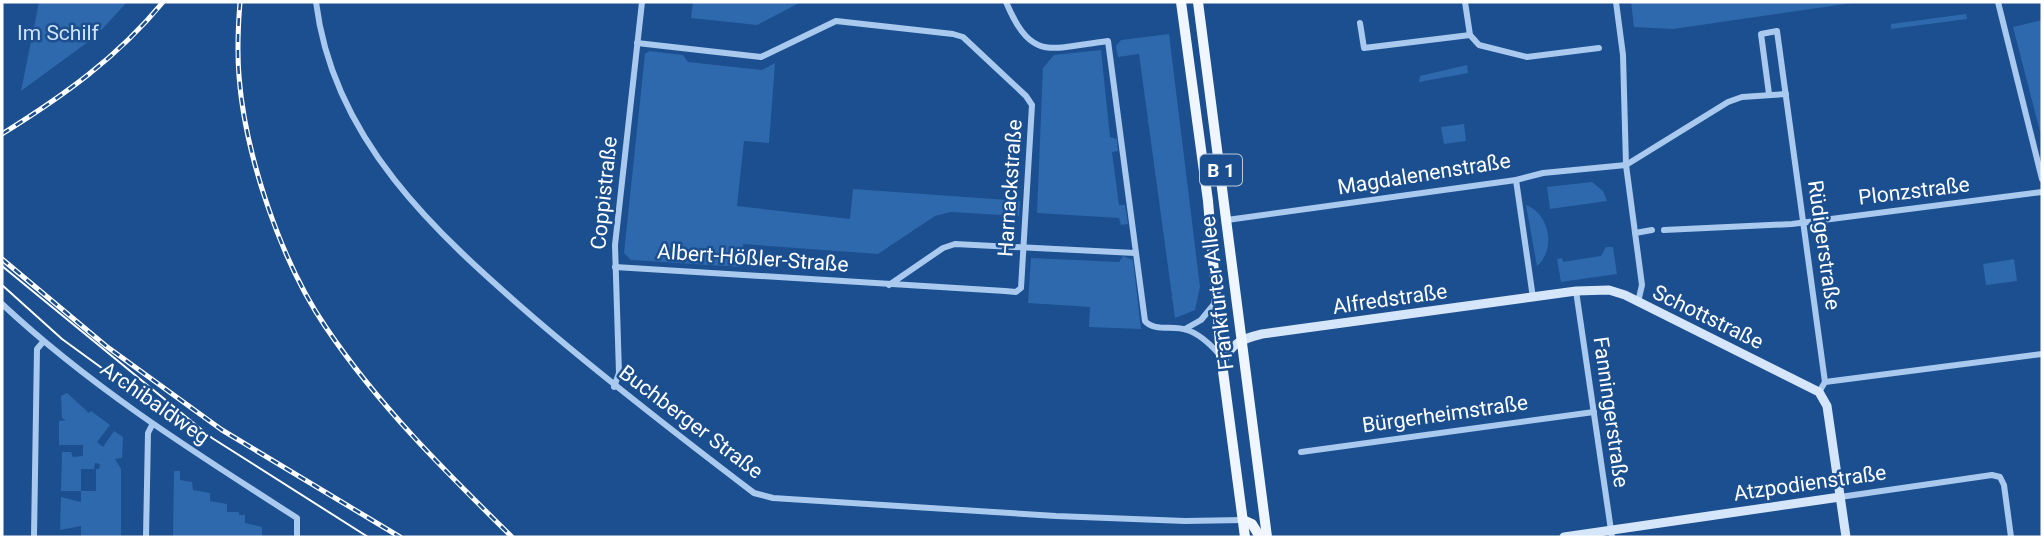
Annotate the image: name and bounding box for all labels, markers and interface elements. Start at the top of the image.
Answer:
park label: Im Schilf [17,21,100,45]
street label: Harnackstraße [993,119,1027,257]
street label: Coppistraße [586,135,622,251]
street label: Magdalenenstraße [1336,148,1512,200]
road number: B 1 [1200,154,1242,186]
street label: Plonzstraße [1857,172,1971,210]
street label: Rüdigerstraße [1803,178,1845,312]
street label: Frankfurter Allee [1196,215,1238,371]
street label: Albert-Hößler-Straße [657,239,849,277]
street label: Alfredstraße [1331,279,1449,319]
street label: Schottstraße [1649,280,1767,354]
street label: Fanningerstraße [1589,335,1633,489]
street label: Archibaldweg [96,357,214,449]
street label: Buchberger Straße [615,360,767,484]
street label: Bürgerheimstraße [1360,390,1530,438]
street label: Atzpodienstraße [1732,460,1888,506]

